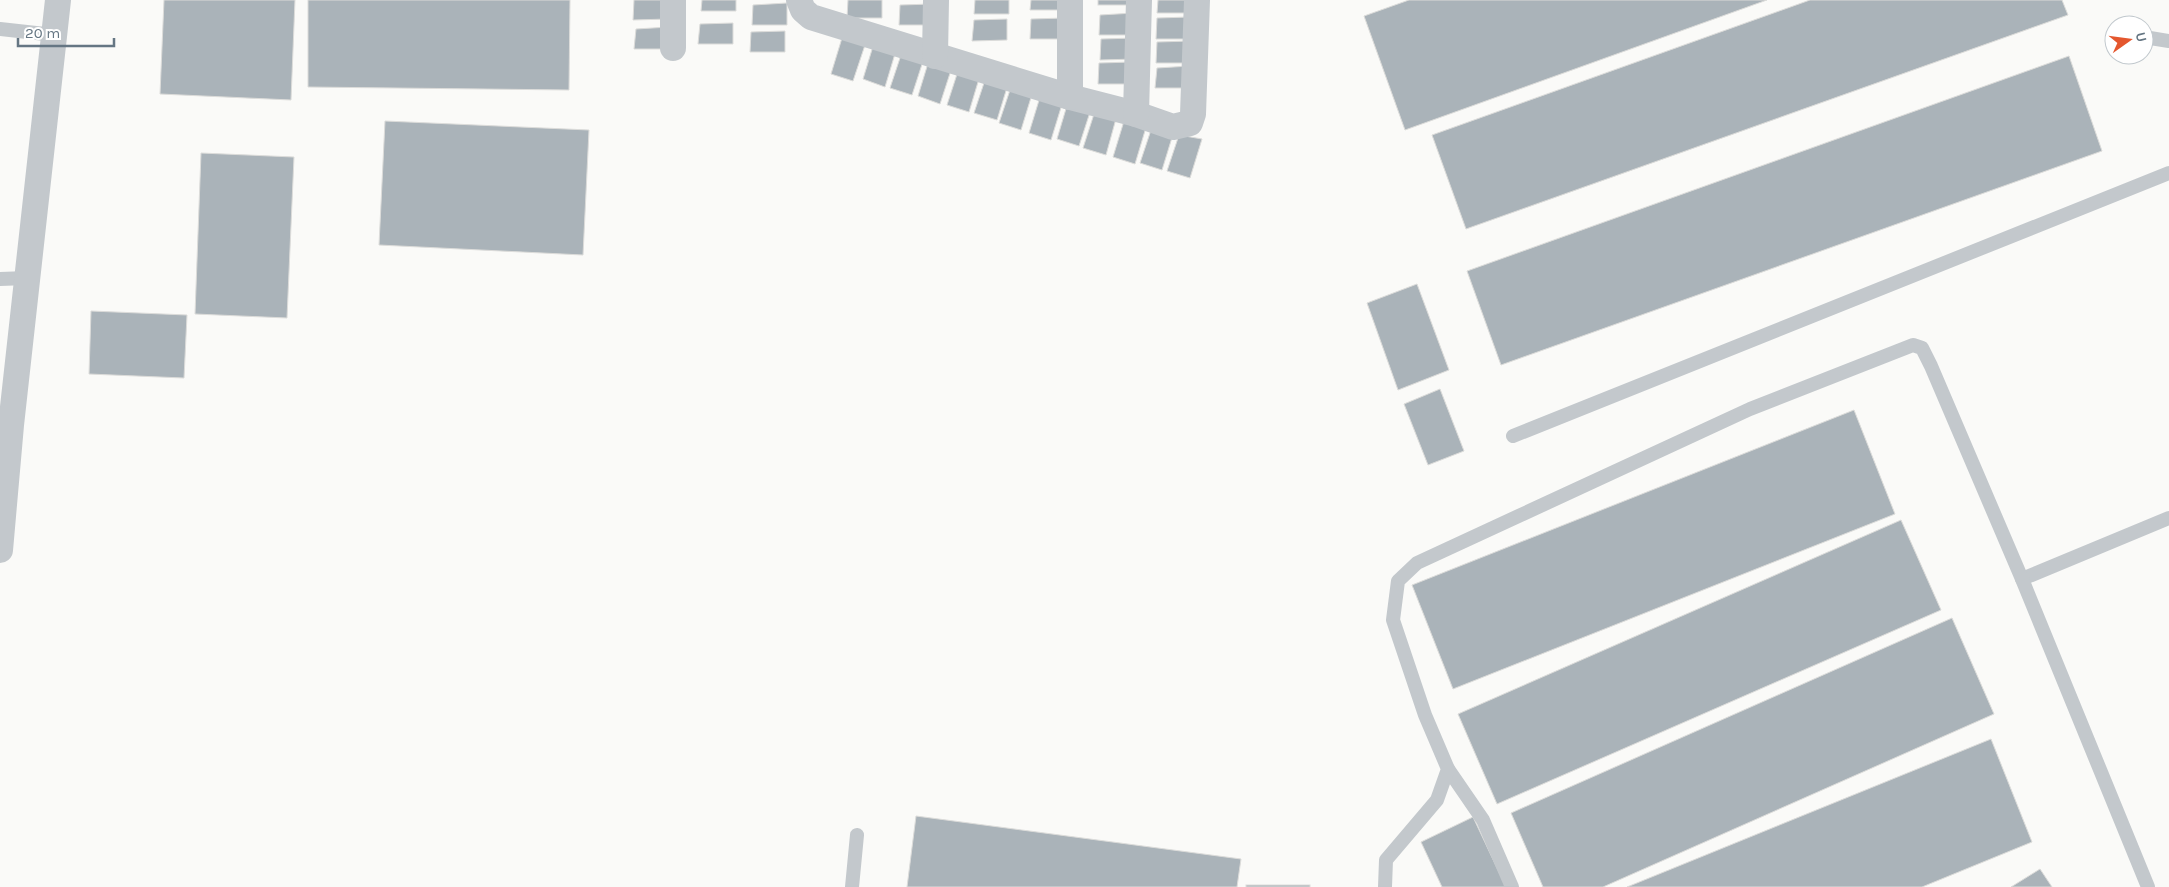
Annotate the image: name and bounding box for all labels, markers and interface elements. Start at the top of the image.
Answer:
scale bar [18,15,114,47]
north arrow [2104,15,2154,65]
text: 20 m [25,24,60,42]
text: U [2132,30,2151,44]

